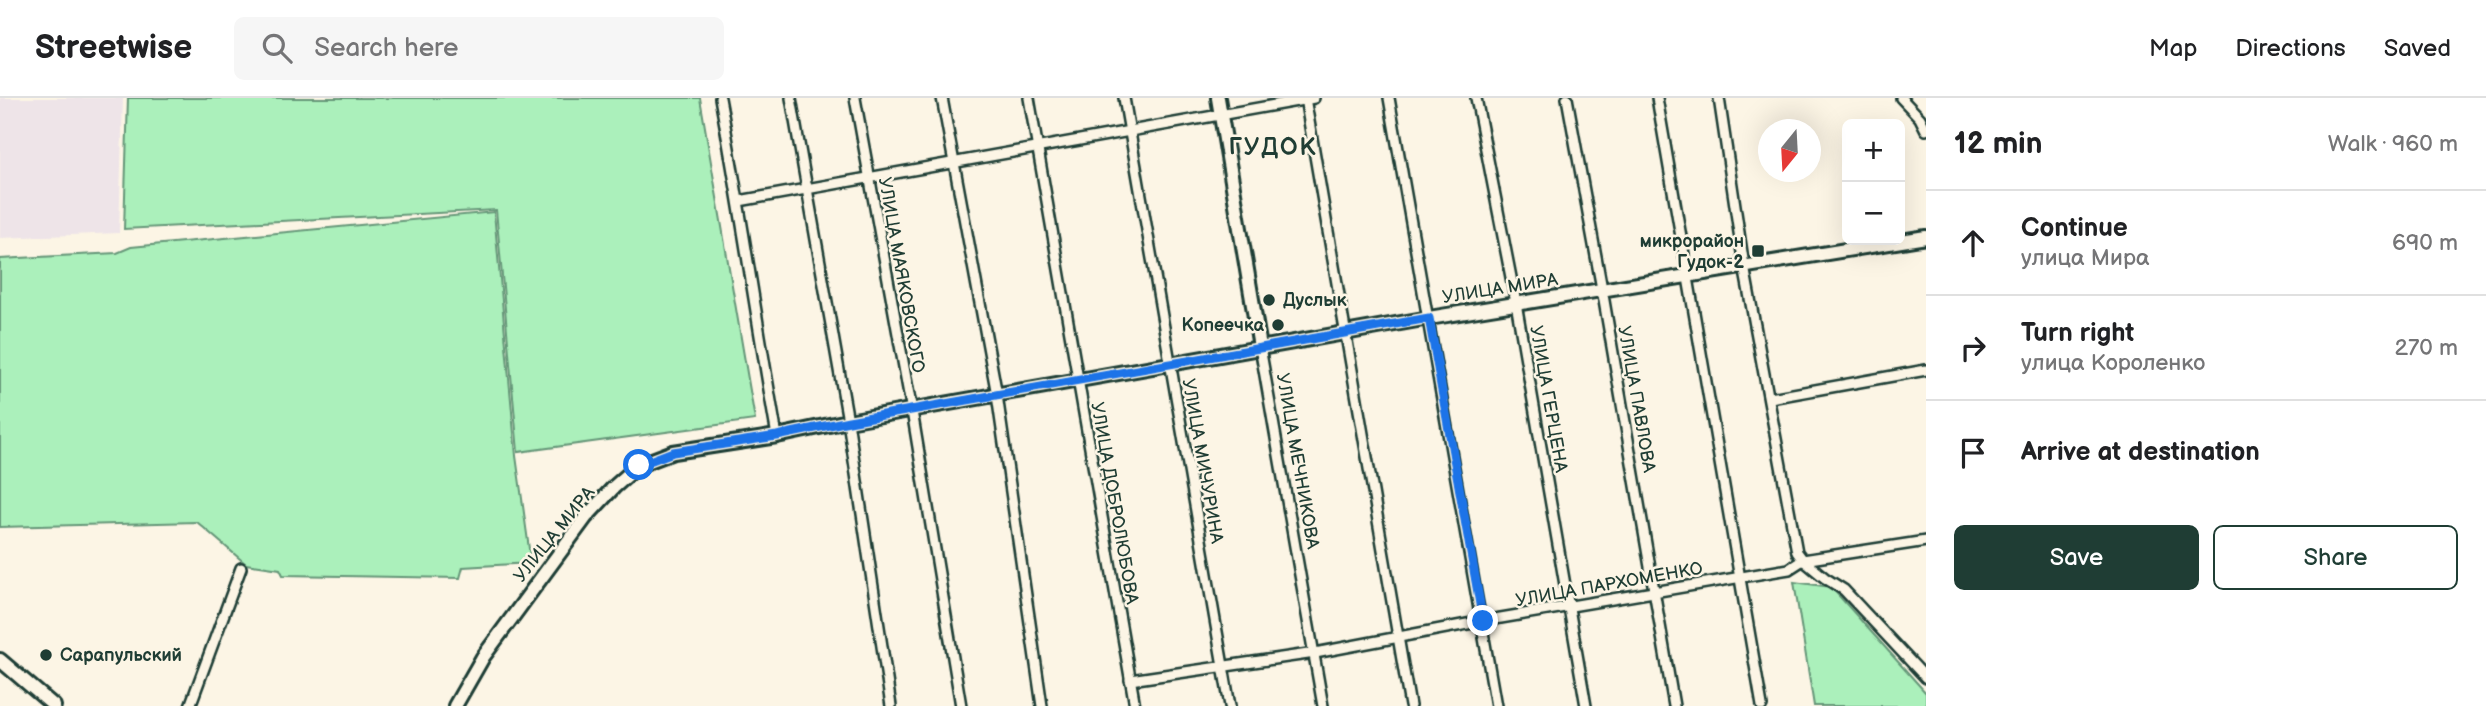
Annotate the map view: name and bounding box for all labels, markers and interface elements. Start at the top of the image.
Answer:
search box [234,17,724,80]
text: Streetwise [35,28,192,68]
icon: search [258,29,296,67]
text: Search here [314,33,458,64]
text: Map [2149,34,2197,63]
text: Directions [2235,34,2346,63]
text: Saved [2384,34,2451,63]
north arrow [1758,119,1821,182]
map controls [1842,119,1905,245]
button: + [1842,119,1905,182]
text: 12 min [1954,126,2042,162]
text: Walk · 960 m [2328,130,2458,158]
district label: ГУДОК [1229,133,1317,162]
street label: УЛИЦА МАЯКОВСКОГО [874,175,929,375]
button: − [1842,182,1905,245]
text: Continue [2021,213,2128,244]
icon: ahead [1954,224,1992,262]
text: 690 m [2392,229,2458,257]
place label: микрорайон Гудок-2 [1640,231,1744,273]
marker: микрорайон Гудок-2 [1750,243,1766,259]
text: улица Мира [2021,244,2149,272]
street label: УЛИЦА МИРА [1441,269,1559,308]
place label: Дуслык [1283,290,1347,311]
marker: Дуслык [1261,292,1277,308]
place label: Копеечка [1182,315,1265,336]
marker: Копеечка [1270,317,1286,333]
text: Turn right [2021,318,2134,349]
street label: УЛИЦА ГЕРЦЕНА [1525,324,1572,474]
street label: УЛИЦА ПАВЛОВА [1613,324,1660,474]
icon: right [1954,329,1992,367]
text: 270 m [2394,334,2458,362]
text: улица Короленко [2021,349,2205,377]
street label: УЛИЦА МЕЧНИКОВА [1272,372,1323,551]
street label: УЛИЦА МИЧУРИНА [1178,377,1227,545]
street label: УЛИЦА ДОБРОЛЮБОВА [1086,400,1143,606]
icon: arrive [1954,434,1992,472]
text: Arrive at destination [2021,437,2260,468]
route start [623,449,654,480]
street label: УЛИЦА МИРА [509,482,599,586]
button: Save [1954,525,2199,590]
button: Share [2213,525,2458,590]
street label: УЛИЦА ПАРХОМЕНКО [1514,558,1704,611]
route end [1467,605,1498,636]
place label: Сарапульский [60,645,182,666]
marker: Сарапульский [38,647,54,663]

